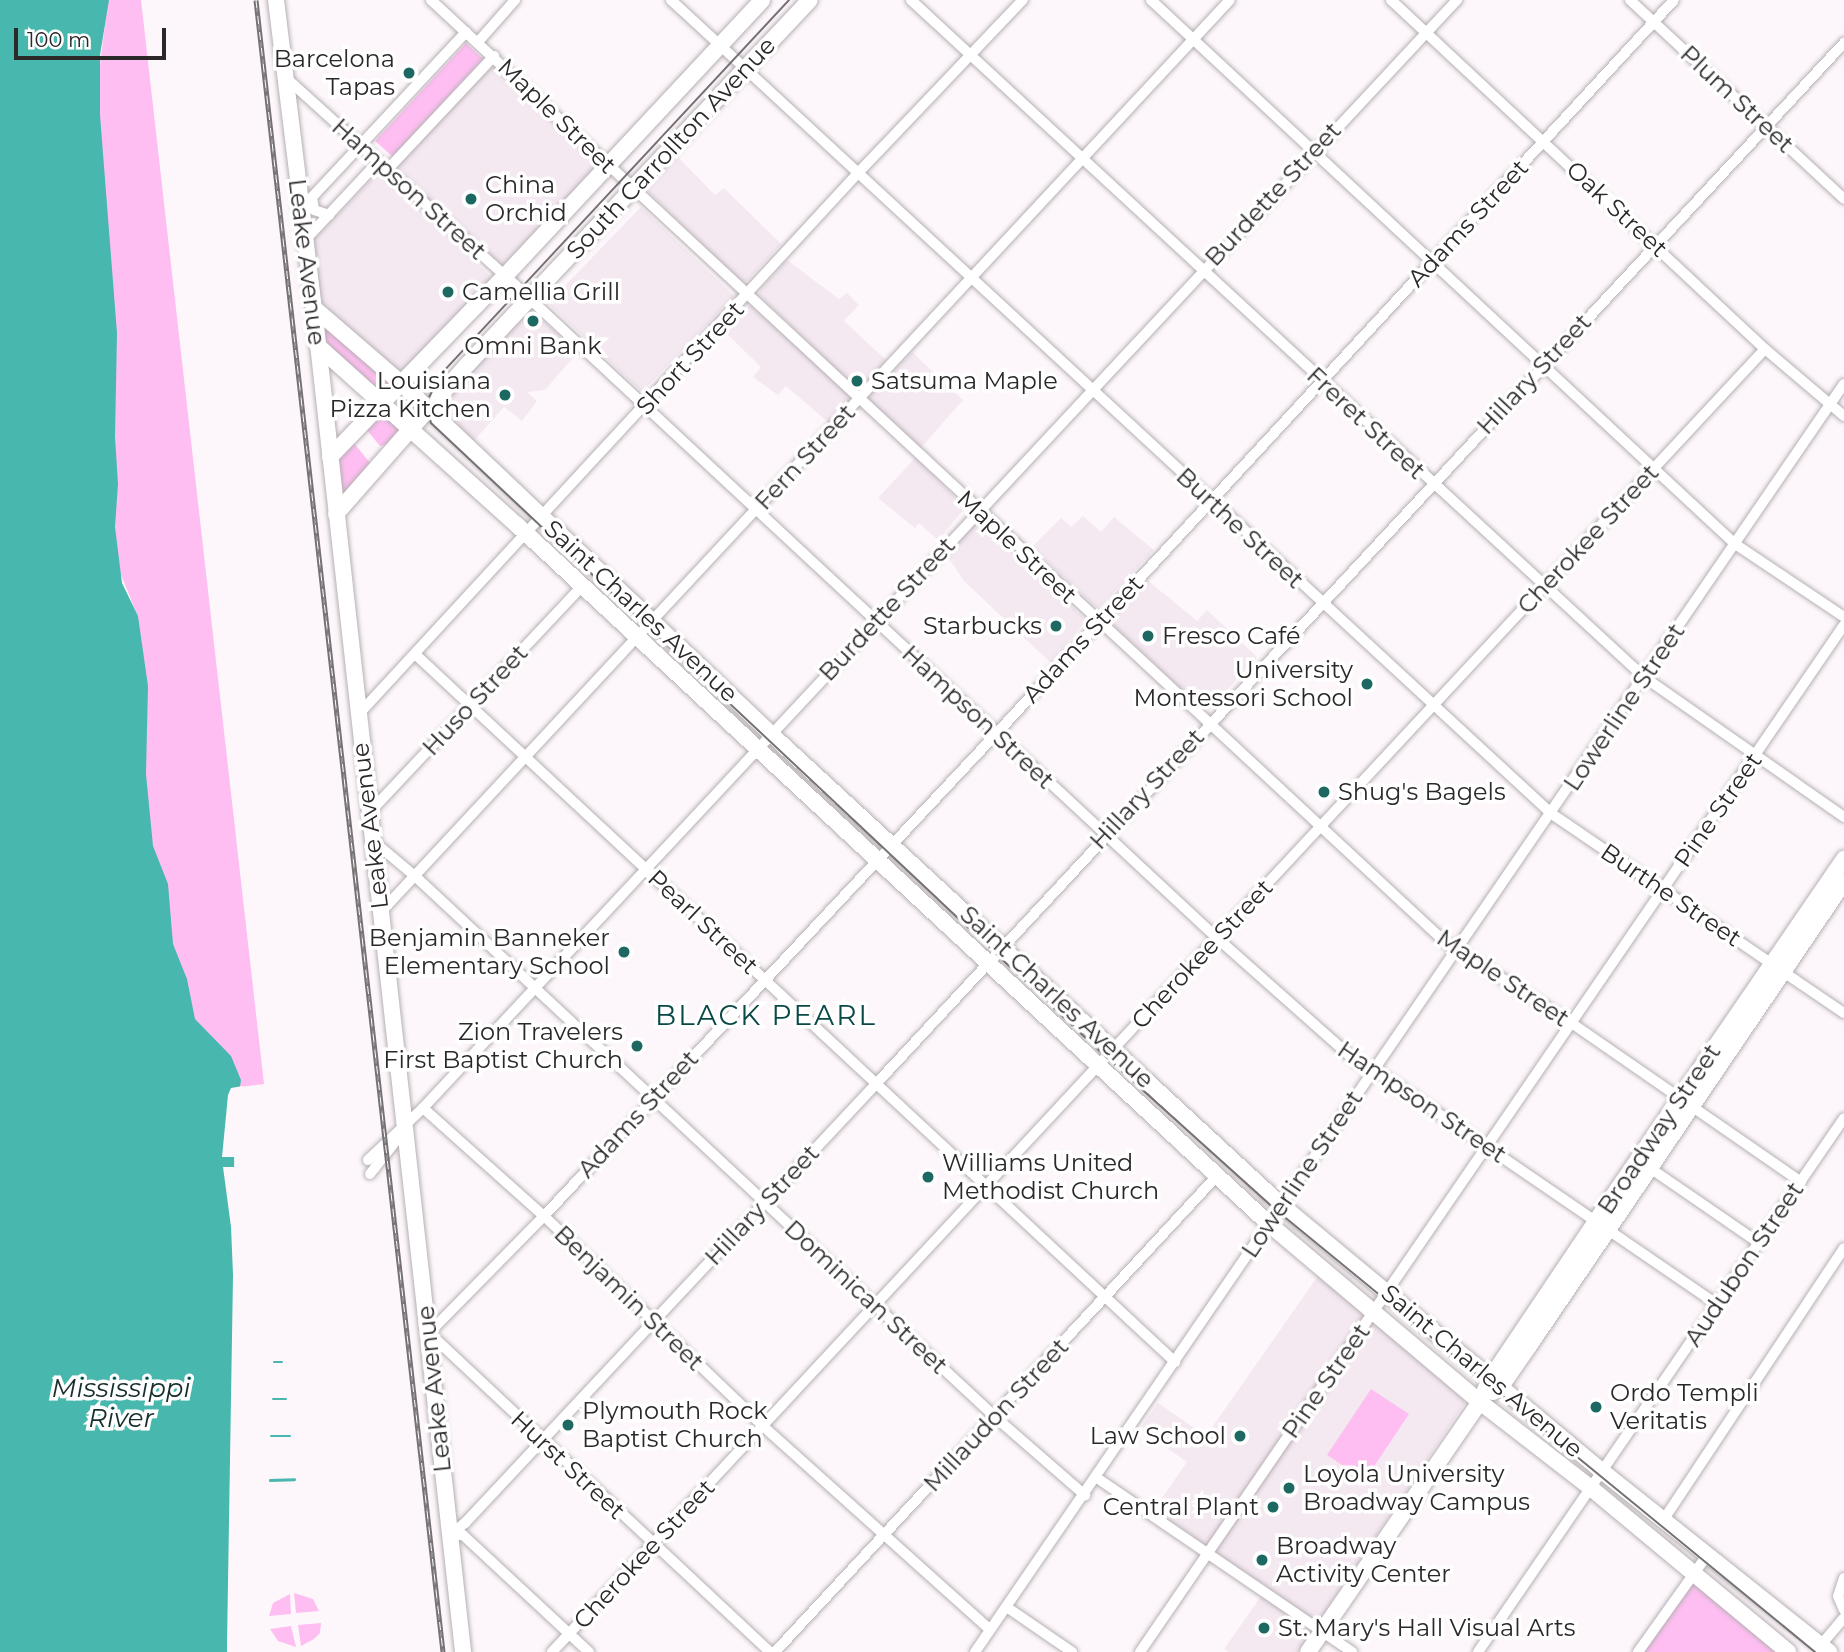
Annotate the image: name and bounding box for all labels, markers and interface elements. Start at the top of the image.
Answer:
scale bar [18,14,170,58]
text: 100 m [27,27,90,52]
street label: South Carrollton Avenue [561,31,781,265]
street label: Plum Street [1674,39,1800,159]
place label: Barcelona Tapas [274,45,395,101]
street label: Maple Street [492,52,622,180]
marker: Barcelona Tapas [401,65,417,81]
street label: Hampson Street [326,112,492,266]
street label: Burdette Street [1199,116,1347,272]
street label: Adams Street [1402,153,1534,293]
street label: Oak Street [1561,155,1673,263]
place label: China Orchid [485,171,567,227]
street label: Leake Avenue [283,177,331,347]
marker: China Orchid [463,191,479,207]
place label: Camellia Grill [462,278,620,306]
marker: Camellia Grill [440,284,456,300]
street label: Short Street [630,295,750,421]
street label: Hillary Street [1471,308,1597,440]
marker: Omni Bank [525,313,541,329]
place label: Omni Bank [464,332,602,360]
street label: Freret Street [1301,361,1431,485]
place label: Louisiana Pizza Kitchen [329,367,491,423]
place label: Satsuma Maple [871,367,1058,395]
marker: Satsuma Maple [849,373,865,389]
marker: Louisiana Pizza Kitchen [497,387,513,403]
street label: Fern Street [749,398,861,516]
street label: Cherokee Street [1511,458,1665,620]
street label: Burthe Street [1170,462,1310,594]
street label: Maple Street [951,484,1083,610]
street label: Saint Charles Avenue [538,514,744,708]
street label: Burdette Street [813,531,961,687]
street label: Adams Street [1017,569,1149,709]
place label: Starbucks [923,612,1042,640]
marker: Starbucks [1048,618,1064,634]
street label: Lowerline Street [1557,618,1691,796]
place label: Fresco Café [1162,622,1301,650]
marker: Fresco Café [1140,628,1156,644]
street label: Huso Street [416,639,534,761]
street label: Hampson Street [896,639,1060,795]
place label: University Montessori School [1134,656,1353,712]
marker: University Montessori School [1359,676,1375,692]
street label: Hillary Street [1084,723,1210,855]
street label: Leake Avenue [346,741,394,911]
street label: Pine Street [1668,747,1768,873]
place label: Shug's Bagels [1338,778,1506,806]
marker: Shug's Bagels [1316,784,1332,800]
street label: Burthe Street [1595,837,1747,953]
street label: Pearl Street [642,864,764,980]
street label: Cherokee Street [1125,873,1279,1035]
street label: Saint Charles Avenue [954,900,1160,1094]
street label: Maple Street [1431,923,1575,1033]
place label: Benjamin Banneker Elementary School [369,924,610,980]
marker: Benjamin Banneker Elementary School [616,944,632,960]
district label: BLACK PEARL [656,998,876,1032]
place label: Zion Travelers First Baptist Church [383,1018,623,1074]
street label: Hampson Street [1332,1035,1512,1169]
marker: Zion Travelers First Baptist Church [629,1038,645,1054]
street label: Broadway Street [1591,1038,1727,1220]
street label: Adams Street [572,1044,704,1184]
street label: Lowerline Street [1235,1085,1369,1263]
street label: Hillary Street [699,1139,825,1271]
place label: Williams United Methodist Church [942,1149,1159,1205]
marker: Williams United Methodist Church [920,1169,936,1185]
street label: Audubon Street [1678,1176,1810,1352]
street label: Dominican Street [779,1214,953,1380]
street label: Benjamin Street [548,1219,710,1377]
street label: Saint Charles Avenue [1375,1278,1589,1464]
street label: Leake Avenue [411,1304,457,1474]
street label: Pine Street [1276,1318,1376,1444]
street label: Millaudon Street [918,1332,1074,1498]
water label: Mississippi River [52,1373,190,1434]
place label: Ordo Templi Veritatis [1610,1379,1759,1435]
place label: Plymouth Rock Baptist Church [582,1397,768,1453]
marker: Ordo Templi Veritatis [1588,1399,1604,1415]
street label: Hurst Street [505,1405,631,1525]
marker: Plymouth Rock Baptist Church [560,1417,576,1433]
place label: Law School [1090,1422,1226,1450]
marker: Law School [1232,1428,1248,1444]
place label: Loyola University Broadway Campus [1303,1460,1530,1516]
street label: Cherokee Street [567,1473,721,1635]
marker: Loyola University Broadway Campus [1281,1480,1297,1496]
place label: Central Plant [1103,1493,1259,1521]
marker: Central Plant [1265,1499,1281,1515]
place label: Broadway Activity Center [1276,1532,1451,1588]
marker: Broadway Activity Center [1254,1552,1270,1568]
place label: St. Mary's Hall Visual Arts [1278,1614,1576,1642]
marker: St. Mary's Hall Visual Arts [1256,1620,1272,1636]

